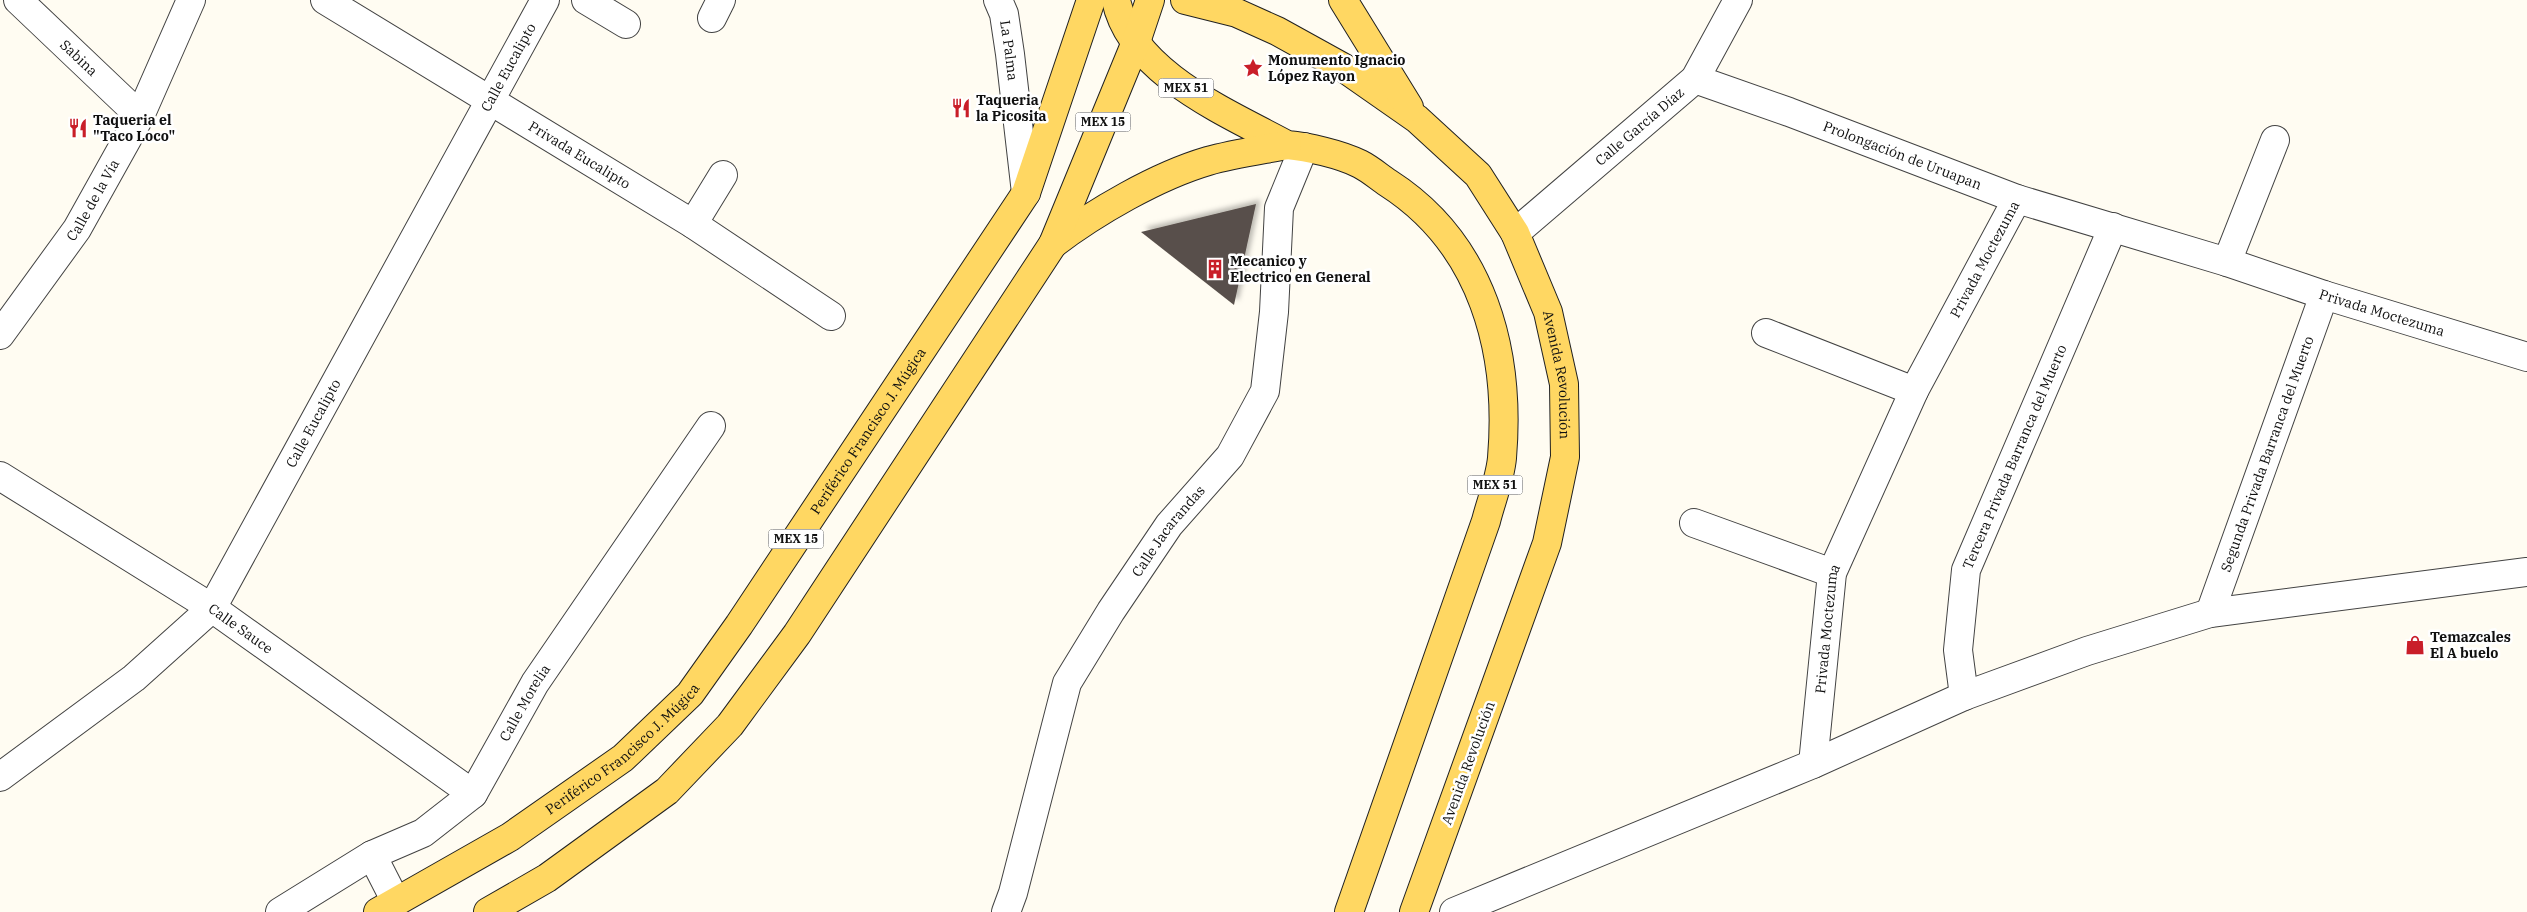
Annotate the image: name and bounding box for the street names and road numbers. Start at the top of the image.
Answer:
street label: La Palma [996,19,1022,82]
street label: Calle Eucalipto [477,20,540,115]
street label: Sabina [56,36,102,80]
road number: MEX 51 [1158,78,1214,98]
street label: Calle García Díaz [1591,83,1688,169]
road number: MEX 15 [1076,112,1130,132]
street label: Privada Eucalipto [525,117,634,193]
street label: Prolongación de Uruapan [1820,117,1984,194]
street label: Calle de la Vía [62,156,123,245]
street label: Privada Moctezuma [1946,197,2024,321]
street label: Privada Moctezuma [2317,285,2447,340]
street label: Avenida Revolución [1539,309,1574,439]
street label: Segunda Privada Barranca del Muerto [2216,333,2318,574]
street label: Tercera Privada Barranca del Muerto [1958,342,2071,572]
street label: Periférico Francisco J. Múgica [806,344,930,518]
street label: Calle Eucalipto [282,376,345,471]
road number: MEX 51 [1468,476,1522,494]
street label: Calle Jacarandas [1128,481,1209,580]
road number: MEX 15 [768,530,824,548]
street label: Privada Moctezuma [1811,561,1844,694]
street label: Calle Sauce [205,599,276,658]
street label: Calle Morelia [495,661,554,744]
street label: Periférico Francisco J. Múgica [542,680,704,819]
street label: Avenida Revolución [1437,699,1499,827]

